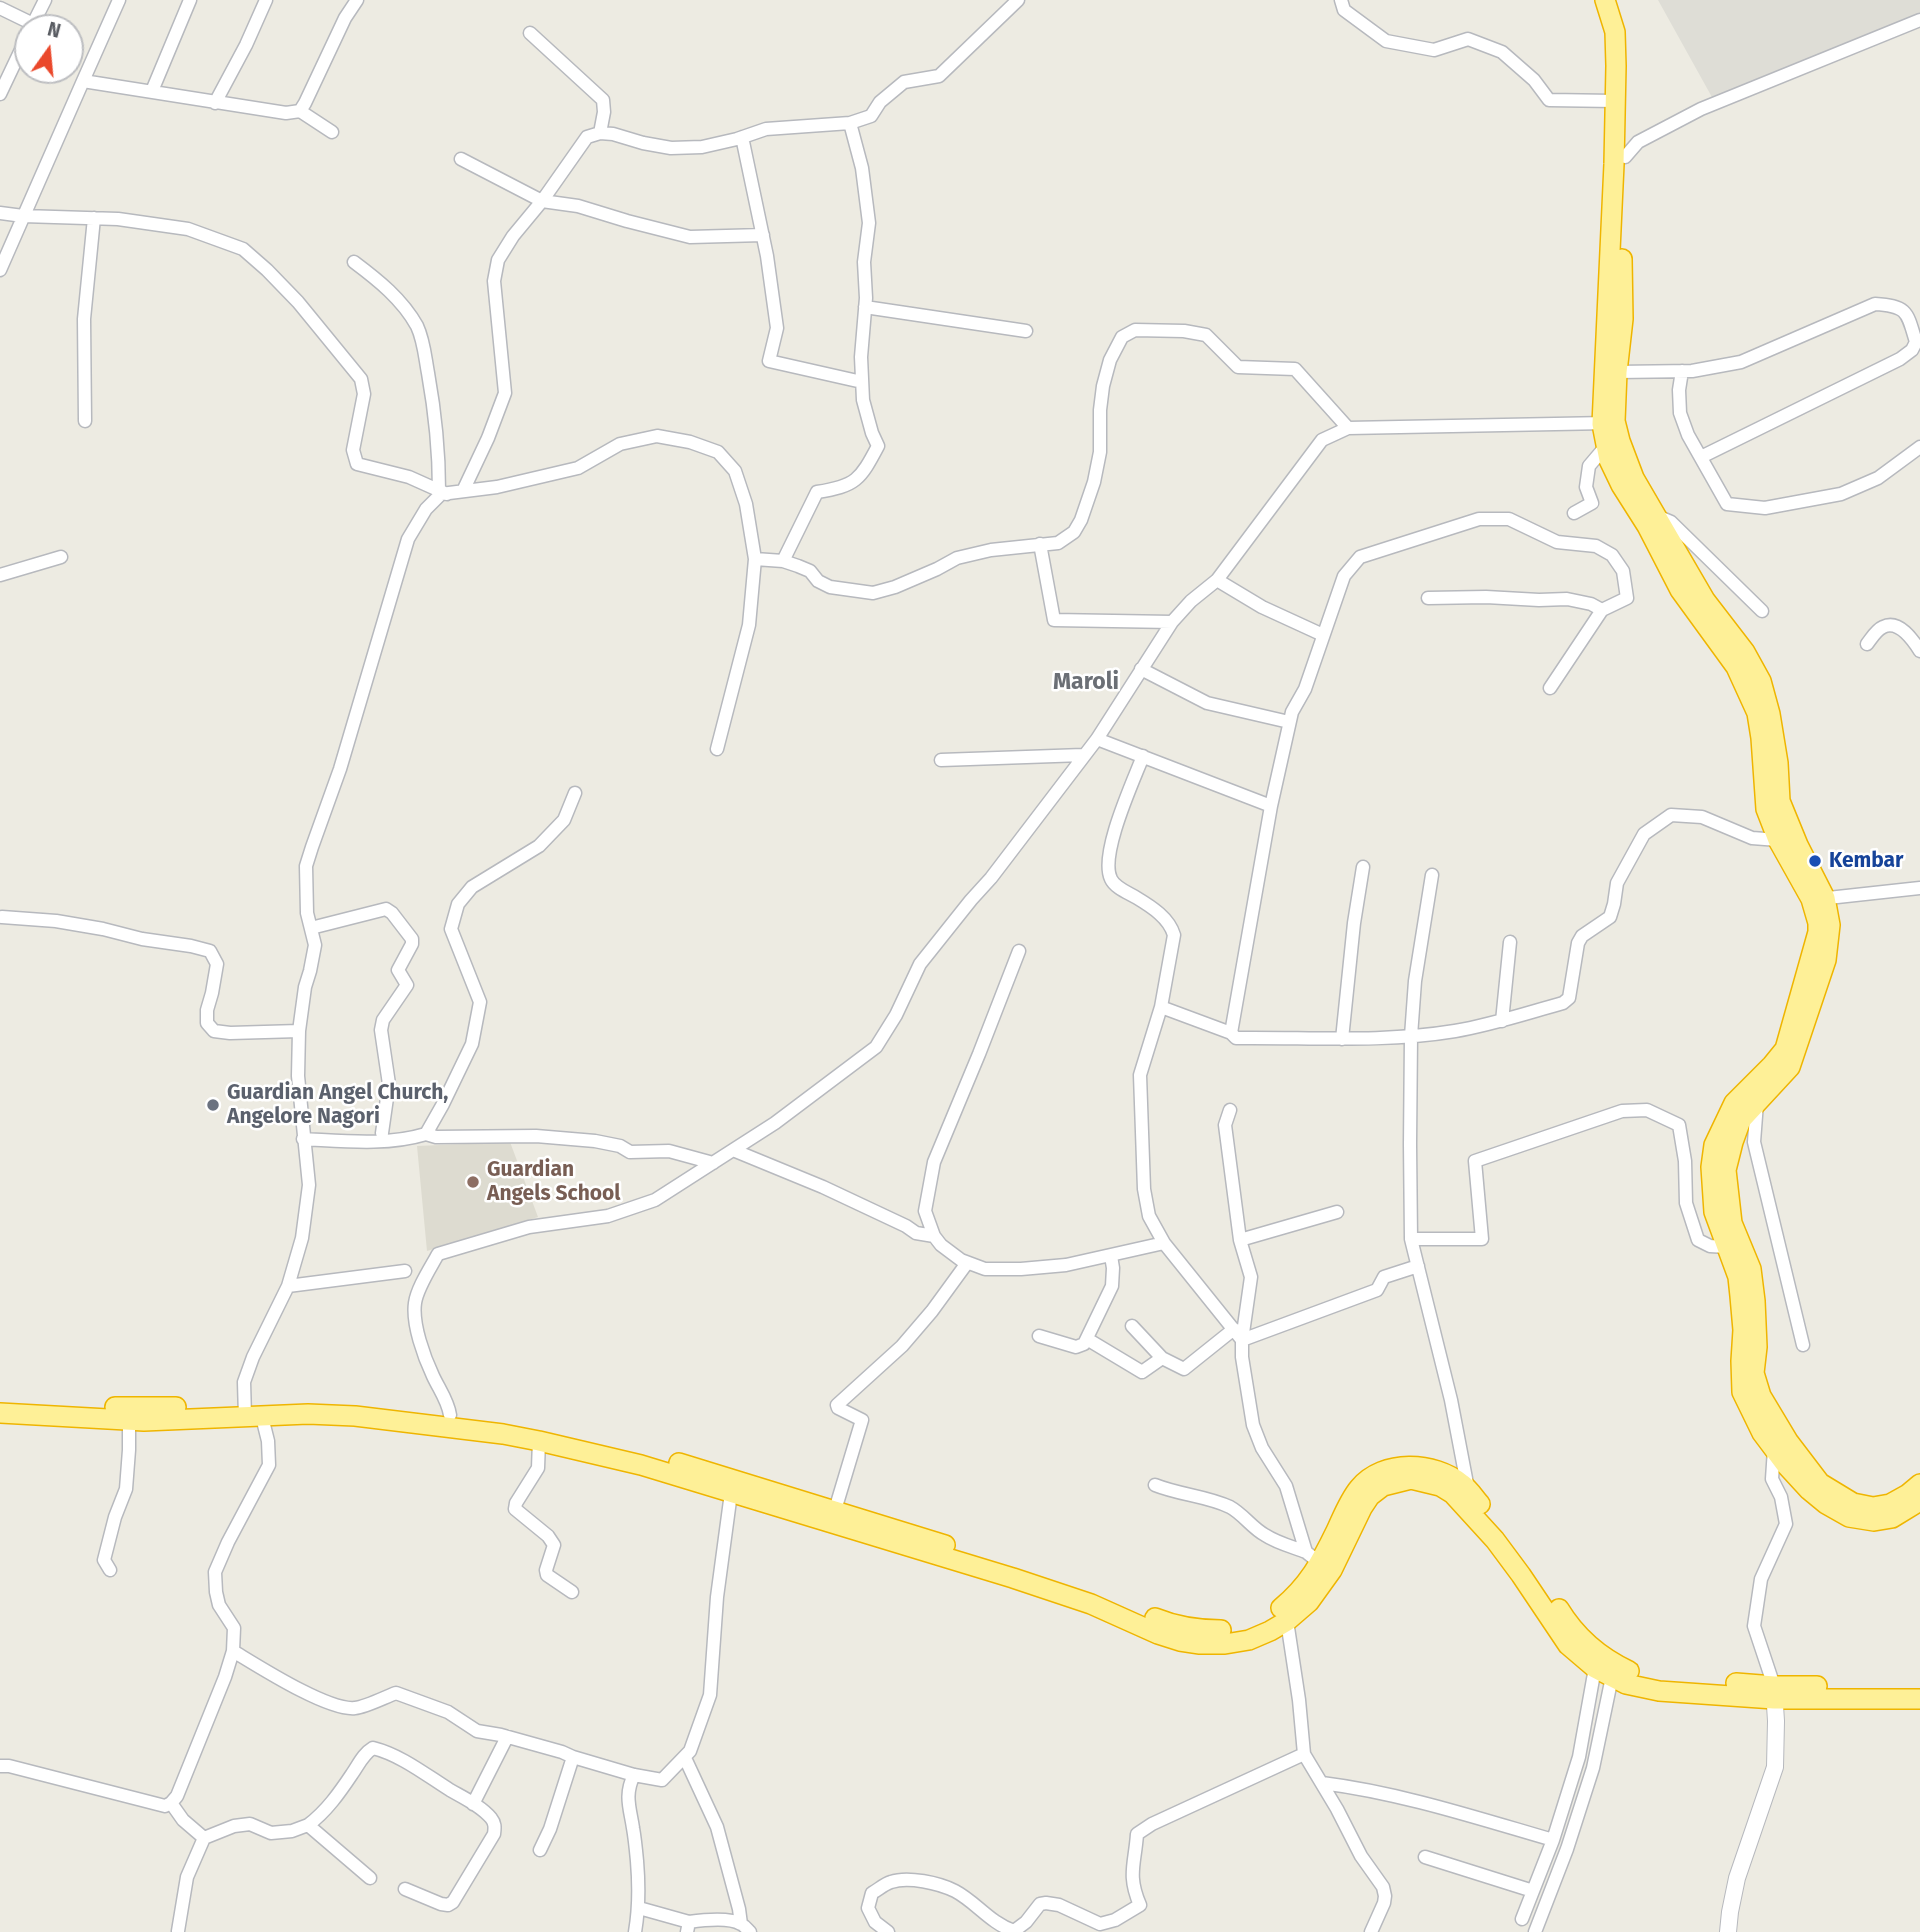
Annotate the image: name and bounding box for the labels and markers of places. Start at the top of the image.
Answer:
place label: Kembar [1829,848,1904,874]
marker: Kembar [1807,853,1823,869]
place label: Guardian Angel Church, Angelore Nagori [227,1080,448,1130]
marker: Guardian Angel Church, Angelore Nagori [205,1097,221,1113]
place label: Guardian Angels School [487,1157,621,1207]
marker: Guardian Angels School [465,1174,481,1190]

